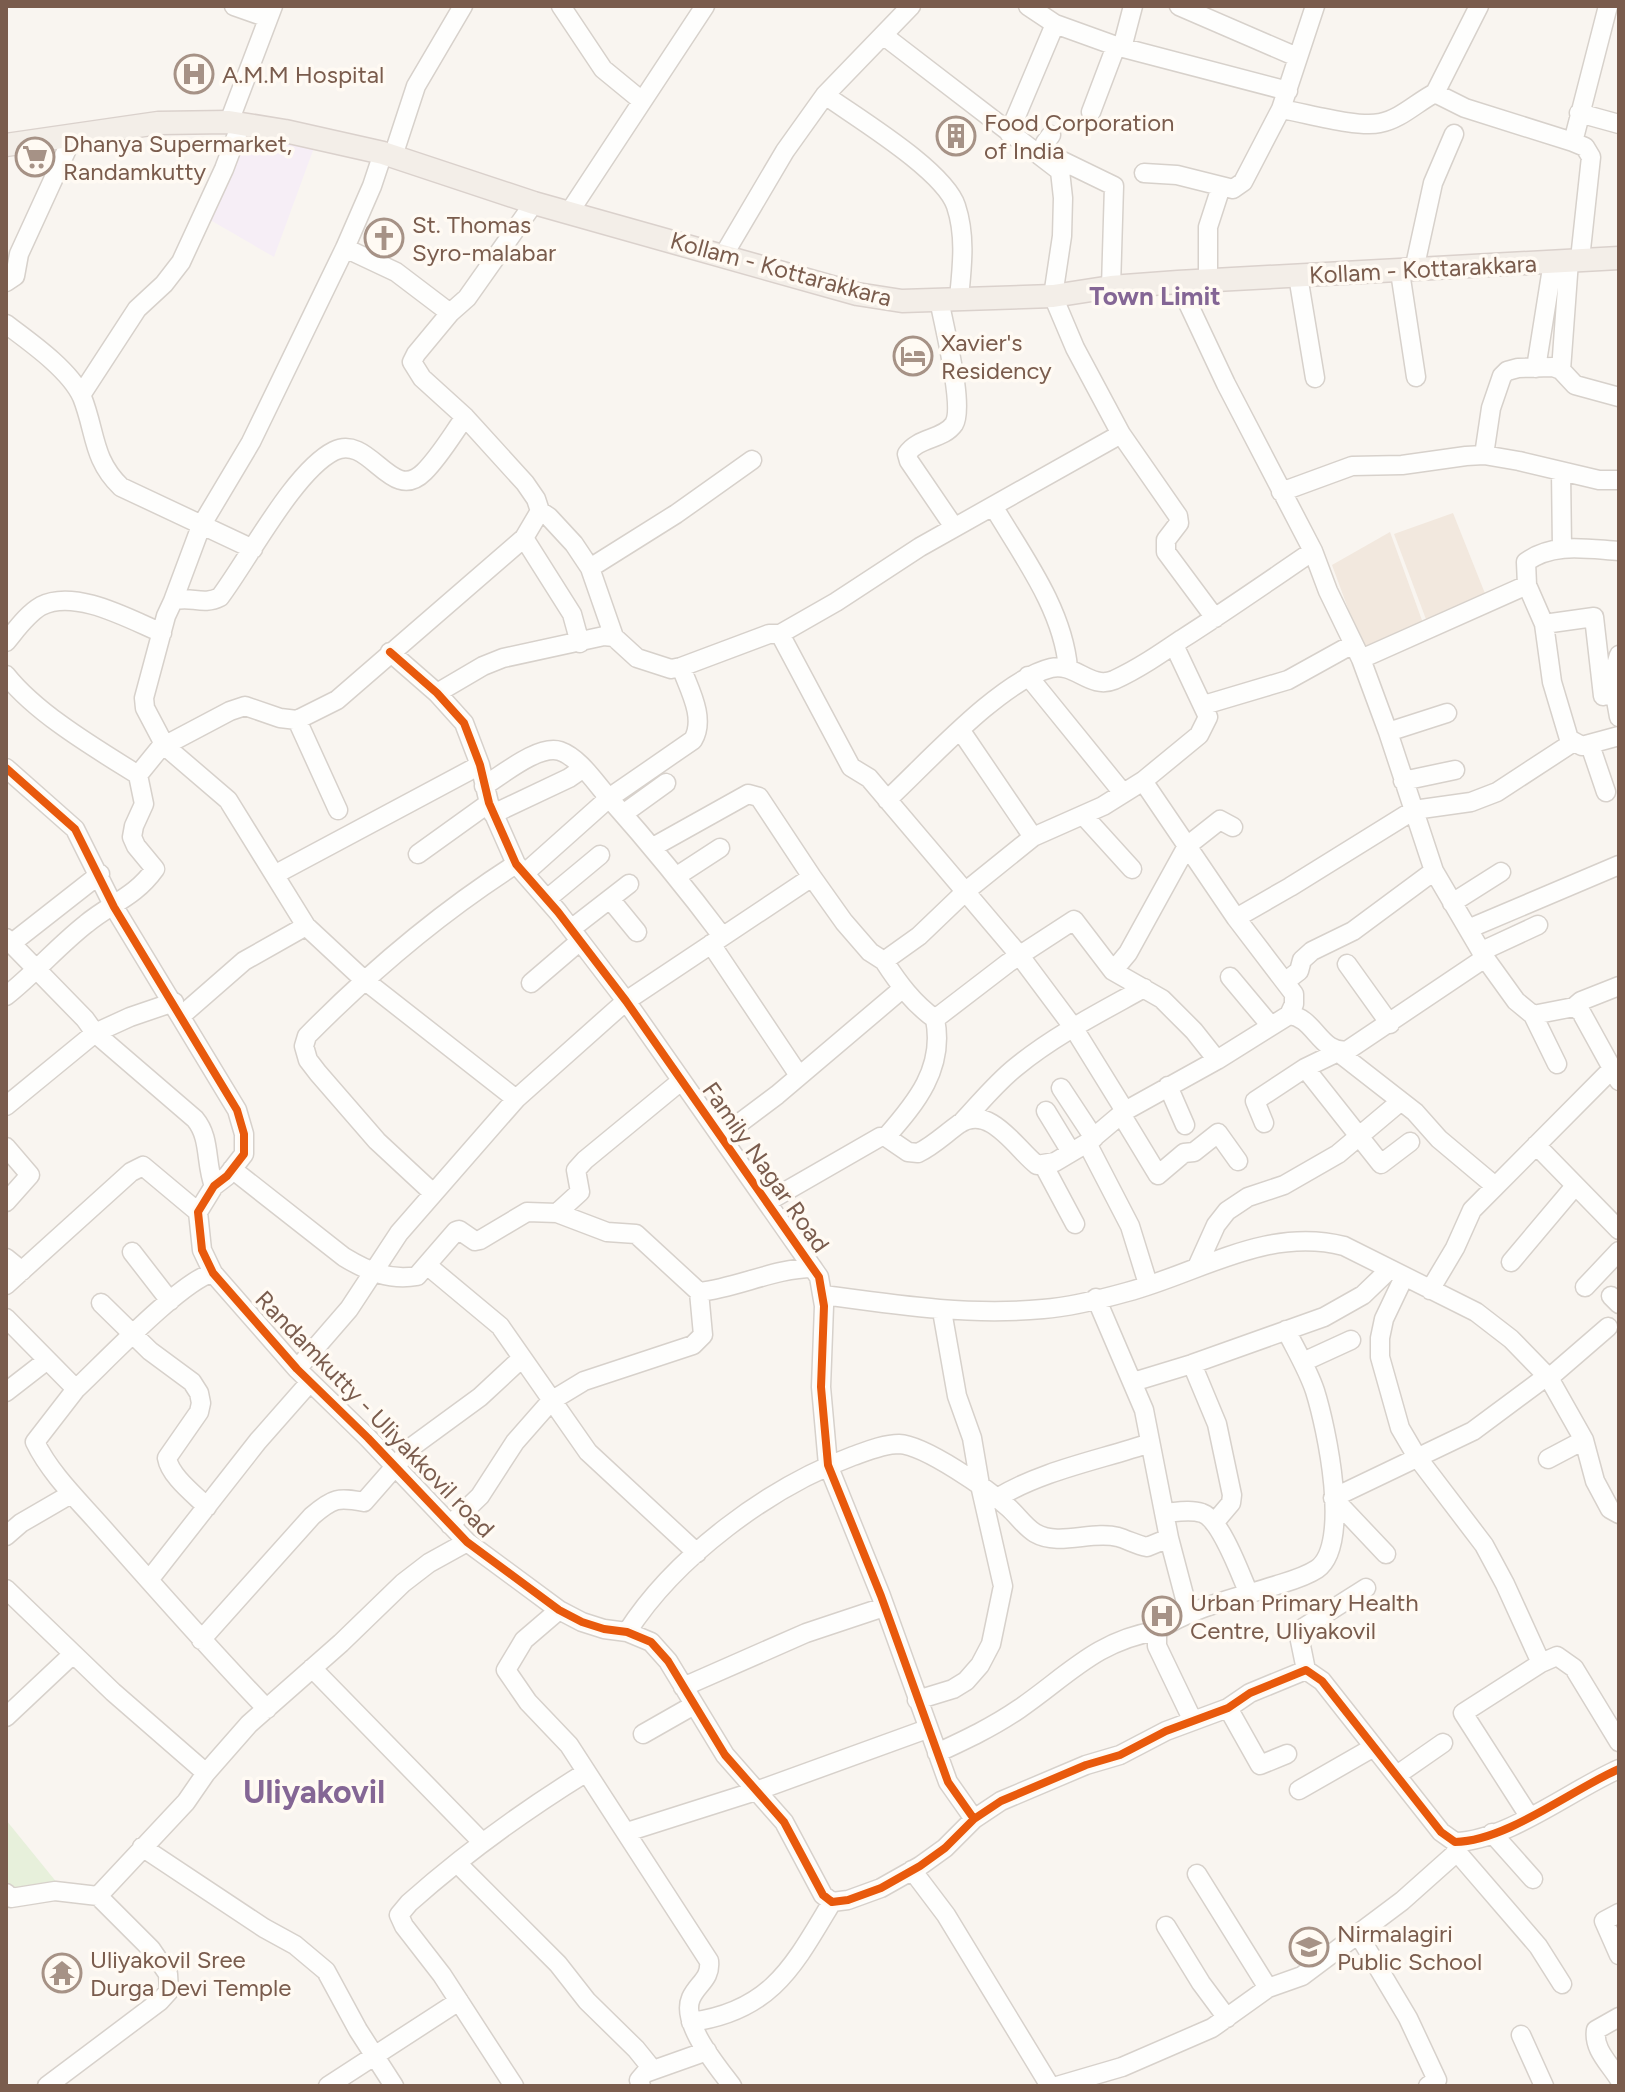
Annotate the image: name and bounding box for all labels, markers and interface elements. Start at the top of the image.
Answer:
hospital icon: A.M.M Hospital [173,53,215,95]
place label: A.M.M Hospital [222,60,384,89]
place label: Food Corporation of India [984,108,1174,165]
building icon: Food Corporation of India [935,115,977,157]
place label: Dhanya Supermarket, Randamkutty [63,129,292,186]
supermarket icon: Dhanya Supermarket, Randamkutty [14,136,56,178]
place label: St. Thomas Syro-malabar [412,210,556,267]
church icon: St. Thomas Syro-malabar [363,217,405,259]
street label: Kollam - Kottarakkara [667,225,895,313]
street label: Kollam - Kottarakkara [1308,249,1538,289]
district label: Town Limit [1089,280,1221,312]
place label: Xavier's Residency [941,328,1052,385]
hotel icon: Xavier's Residency [892,335,934,377]
street label: Family Nagar Road [696,1076,836,1258]
street label: Randamkutty - Uliyakkovil road [249,1285,501,1543]
place label: Urban Primary Health Centre, Uliyakovil [1190,1588,1419,1645]
hospital icon: Urban Primary Health Centre, Uliyakovil [1141,1595,1183,1637]
district label: Uliyakovil [243,1773,385,1811]
place label: Nirmalagiri Public School [1337,1919,1482,1976]
school or university icon: Nirmalagiri Public School [1288,1926,1330,1968]
place label: Uliyakovil Sree Durga Devi Temple [90,1945,291,2002]
temple icon: Uliyakovil Sree Durga Devi Temple [41,1952,83,1994]

